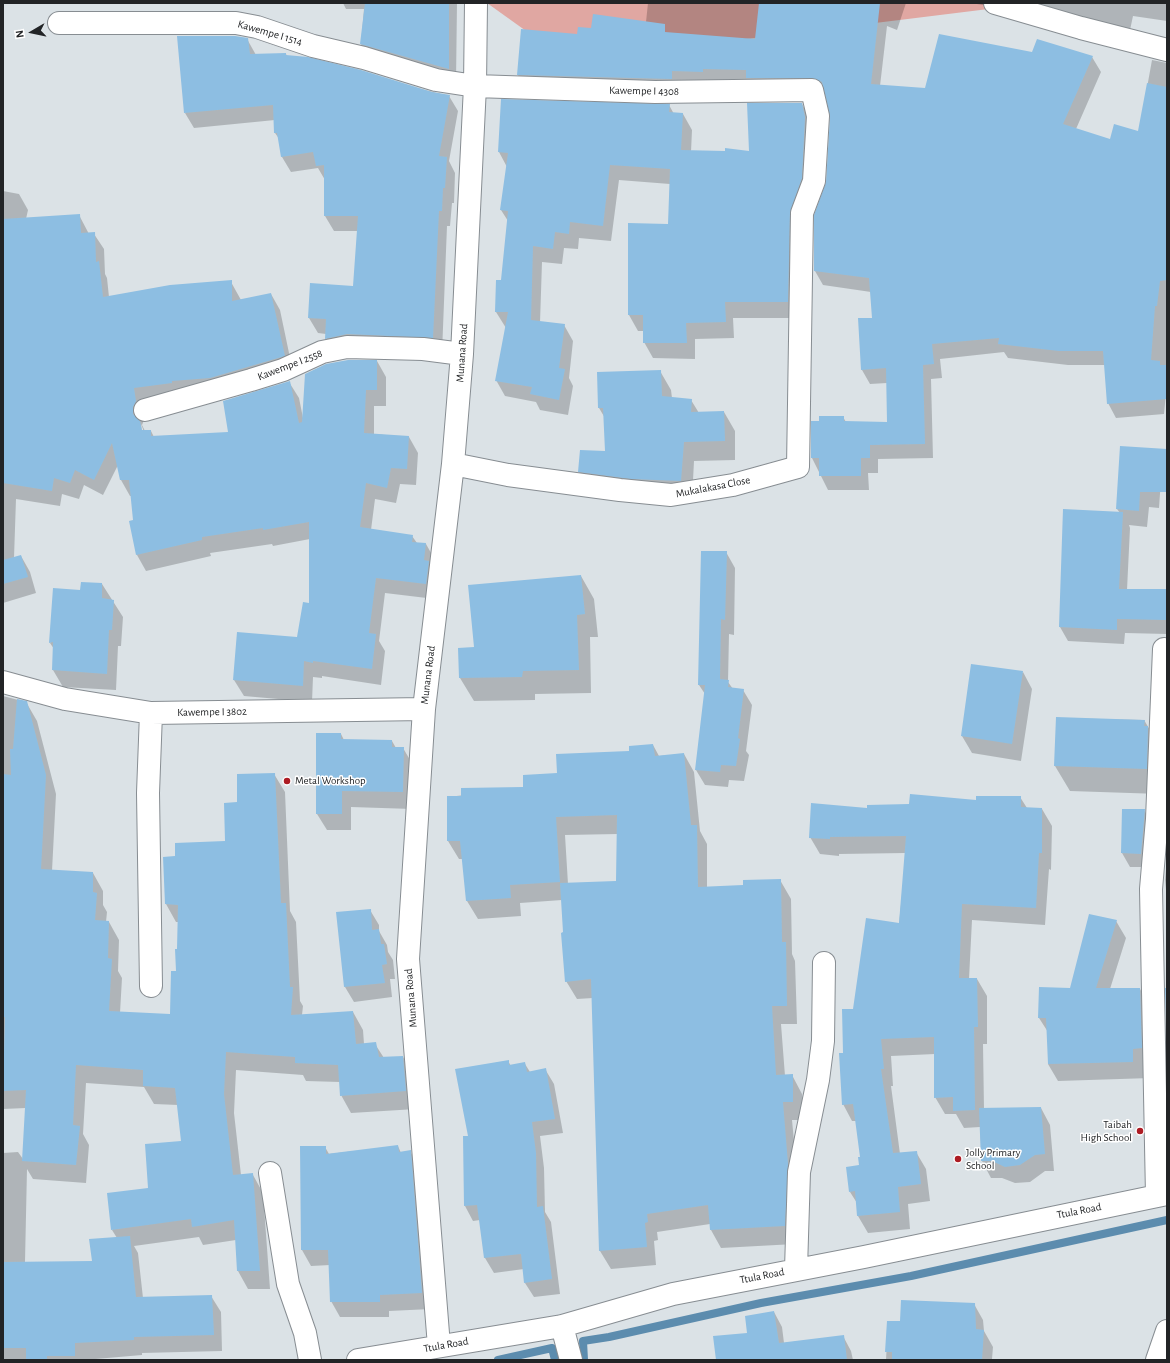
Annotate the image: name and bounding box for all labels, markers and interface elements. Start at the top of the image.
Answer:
north arrow [12,12,52,52]
street label: Kawempe I 1514 [236,17,304,49]
text: N [14,29,26,39]
street label: Kawempe I 4308 [609,84,679,98]
street label: Munana Road [453,323,471,383]
street label: Kawempe I 2558 [256,347,324,383]
street label: Mukalakasa Close [675,473,751,501]
street label: Munana Road [418,645,438,705]
street label: Kawempe I 3802 [177,705,247,719]
place label: Metal Workshop [295,774,366,788]
marker: Metal Workshop [282,776,292,786]
street label: Munana Road [402,968,420,1028]
place label: Taibah High School [1080,1118,1132,1144]
marker: Taibah High School [1135,1126,1145,1136]
place label: Jolly Primary School [966,1146,1020,1172]
marker: Jolly Primary School [953,1154,963,1164]
street label: Ttula Road [1056,1200,1102,1222]
street label: Ttula Road [739,1265,785,1287]
street label: Ttula Road [423,1335,469,1355]

